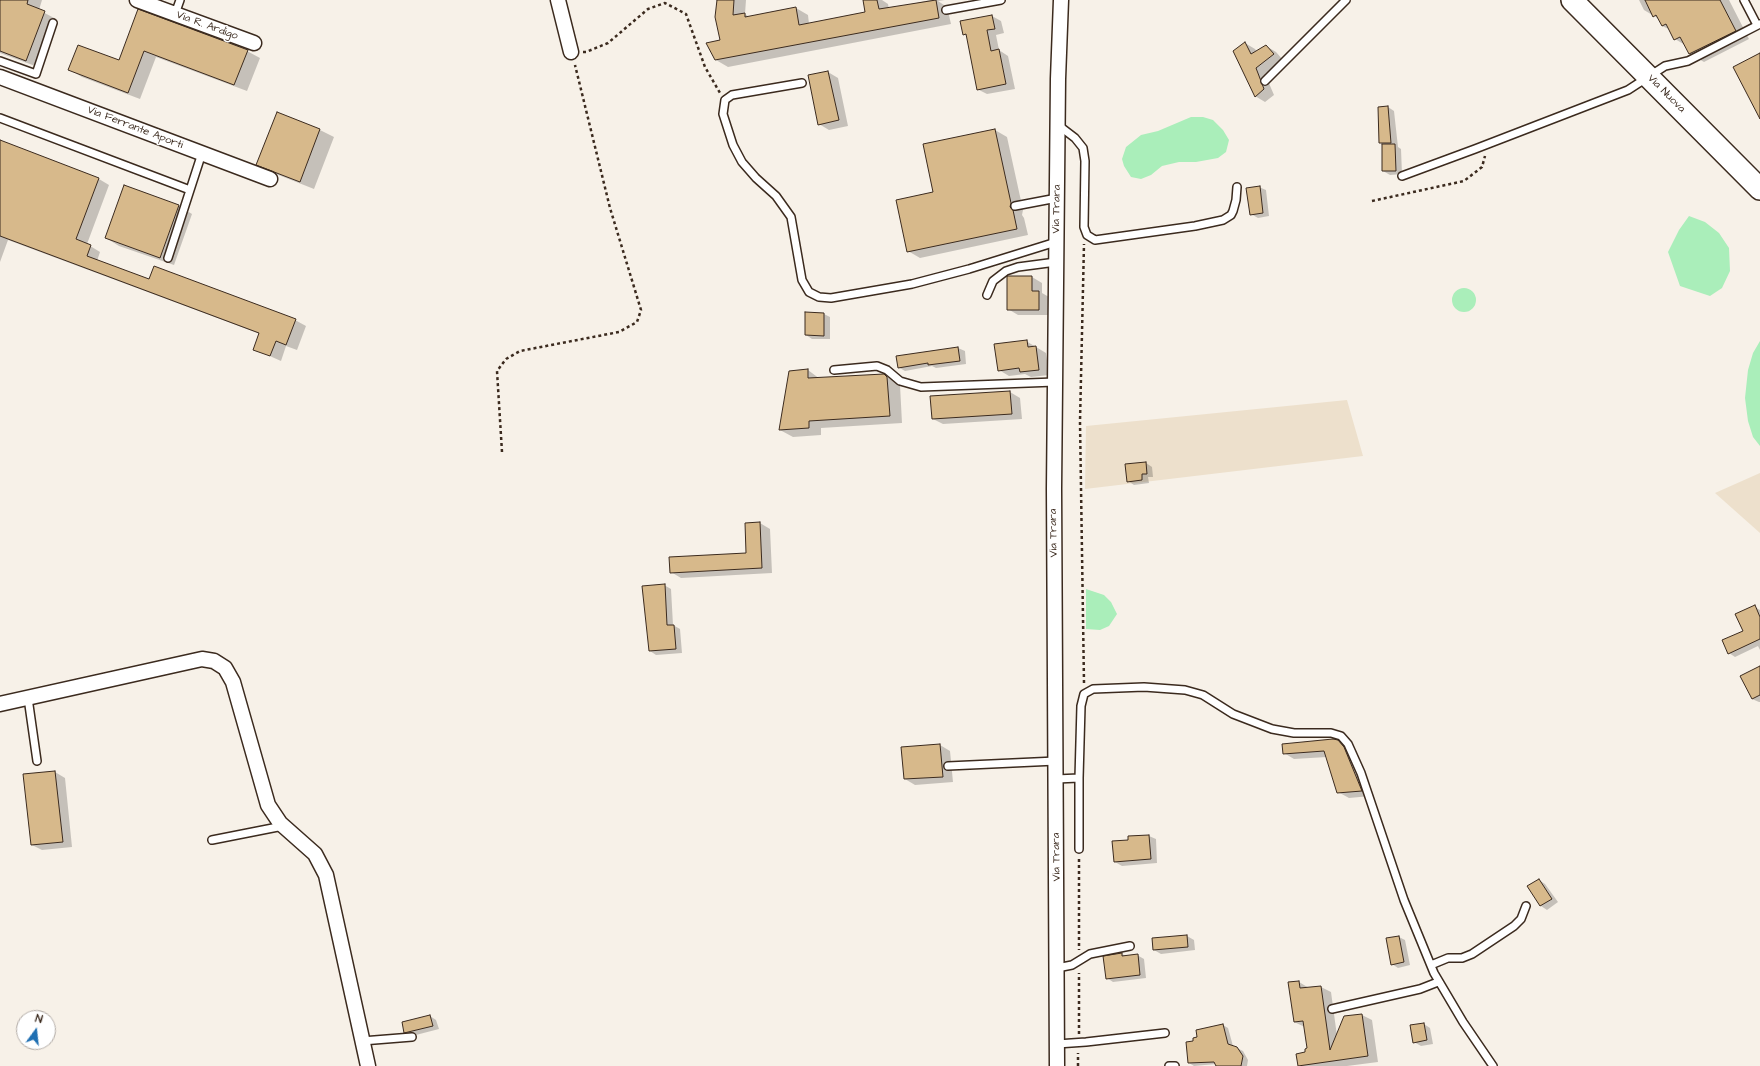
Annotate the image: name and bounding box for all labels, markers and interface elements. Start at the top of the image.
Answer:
street label: Via R. Ardigo [174,9,240,43]
street label: Via Nuova [1644,72,1688,116]
street label: Via Ferrante Aporti [85,104,185,152]
street label: Via Trara [1050,185,1064,233]
street label: Via Trara [1047,509,1061,557]
street label: Via Trara [1050,833,1064,881]
north arrow [16,1010,56,1050]
text: N [34,1011,44,1027]

